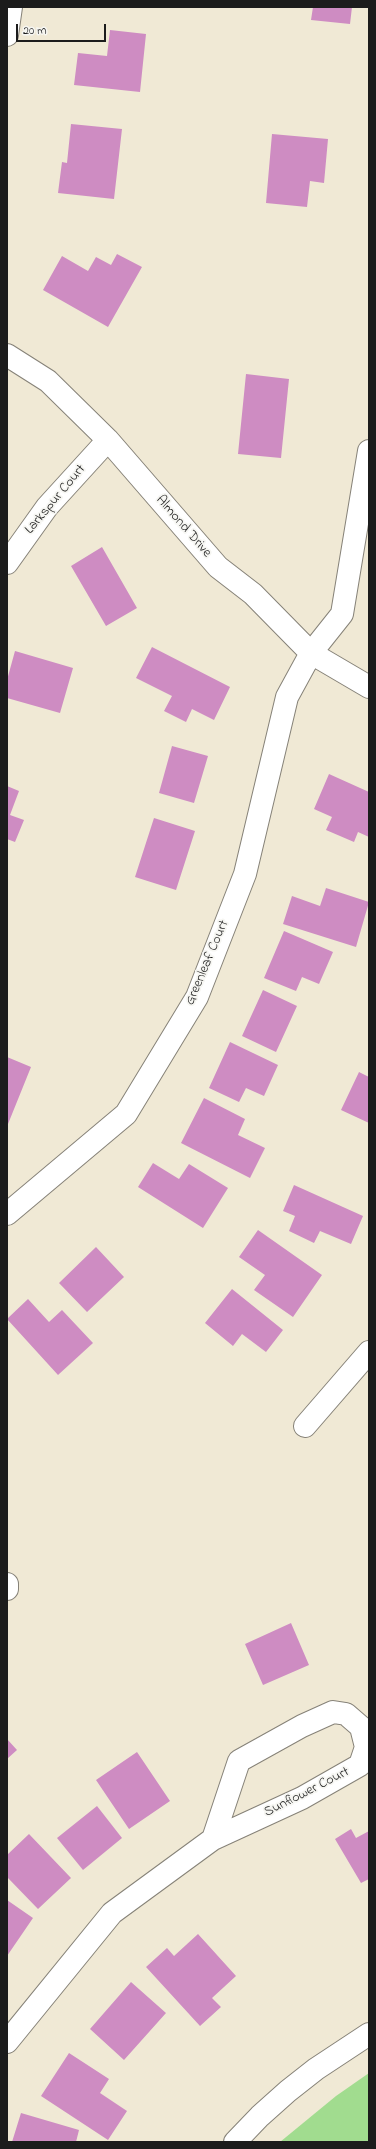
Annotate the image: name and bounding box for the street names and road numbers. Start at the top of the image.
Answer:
street label: Larkspur Court [22,462,90,538]
street label: Almond Drive [152,493,214,561]
street label: Greenleaf Court [183,918,233,1008]
street label: Sunflower Court [262,1764,352,1822]

